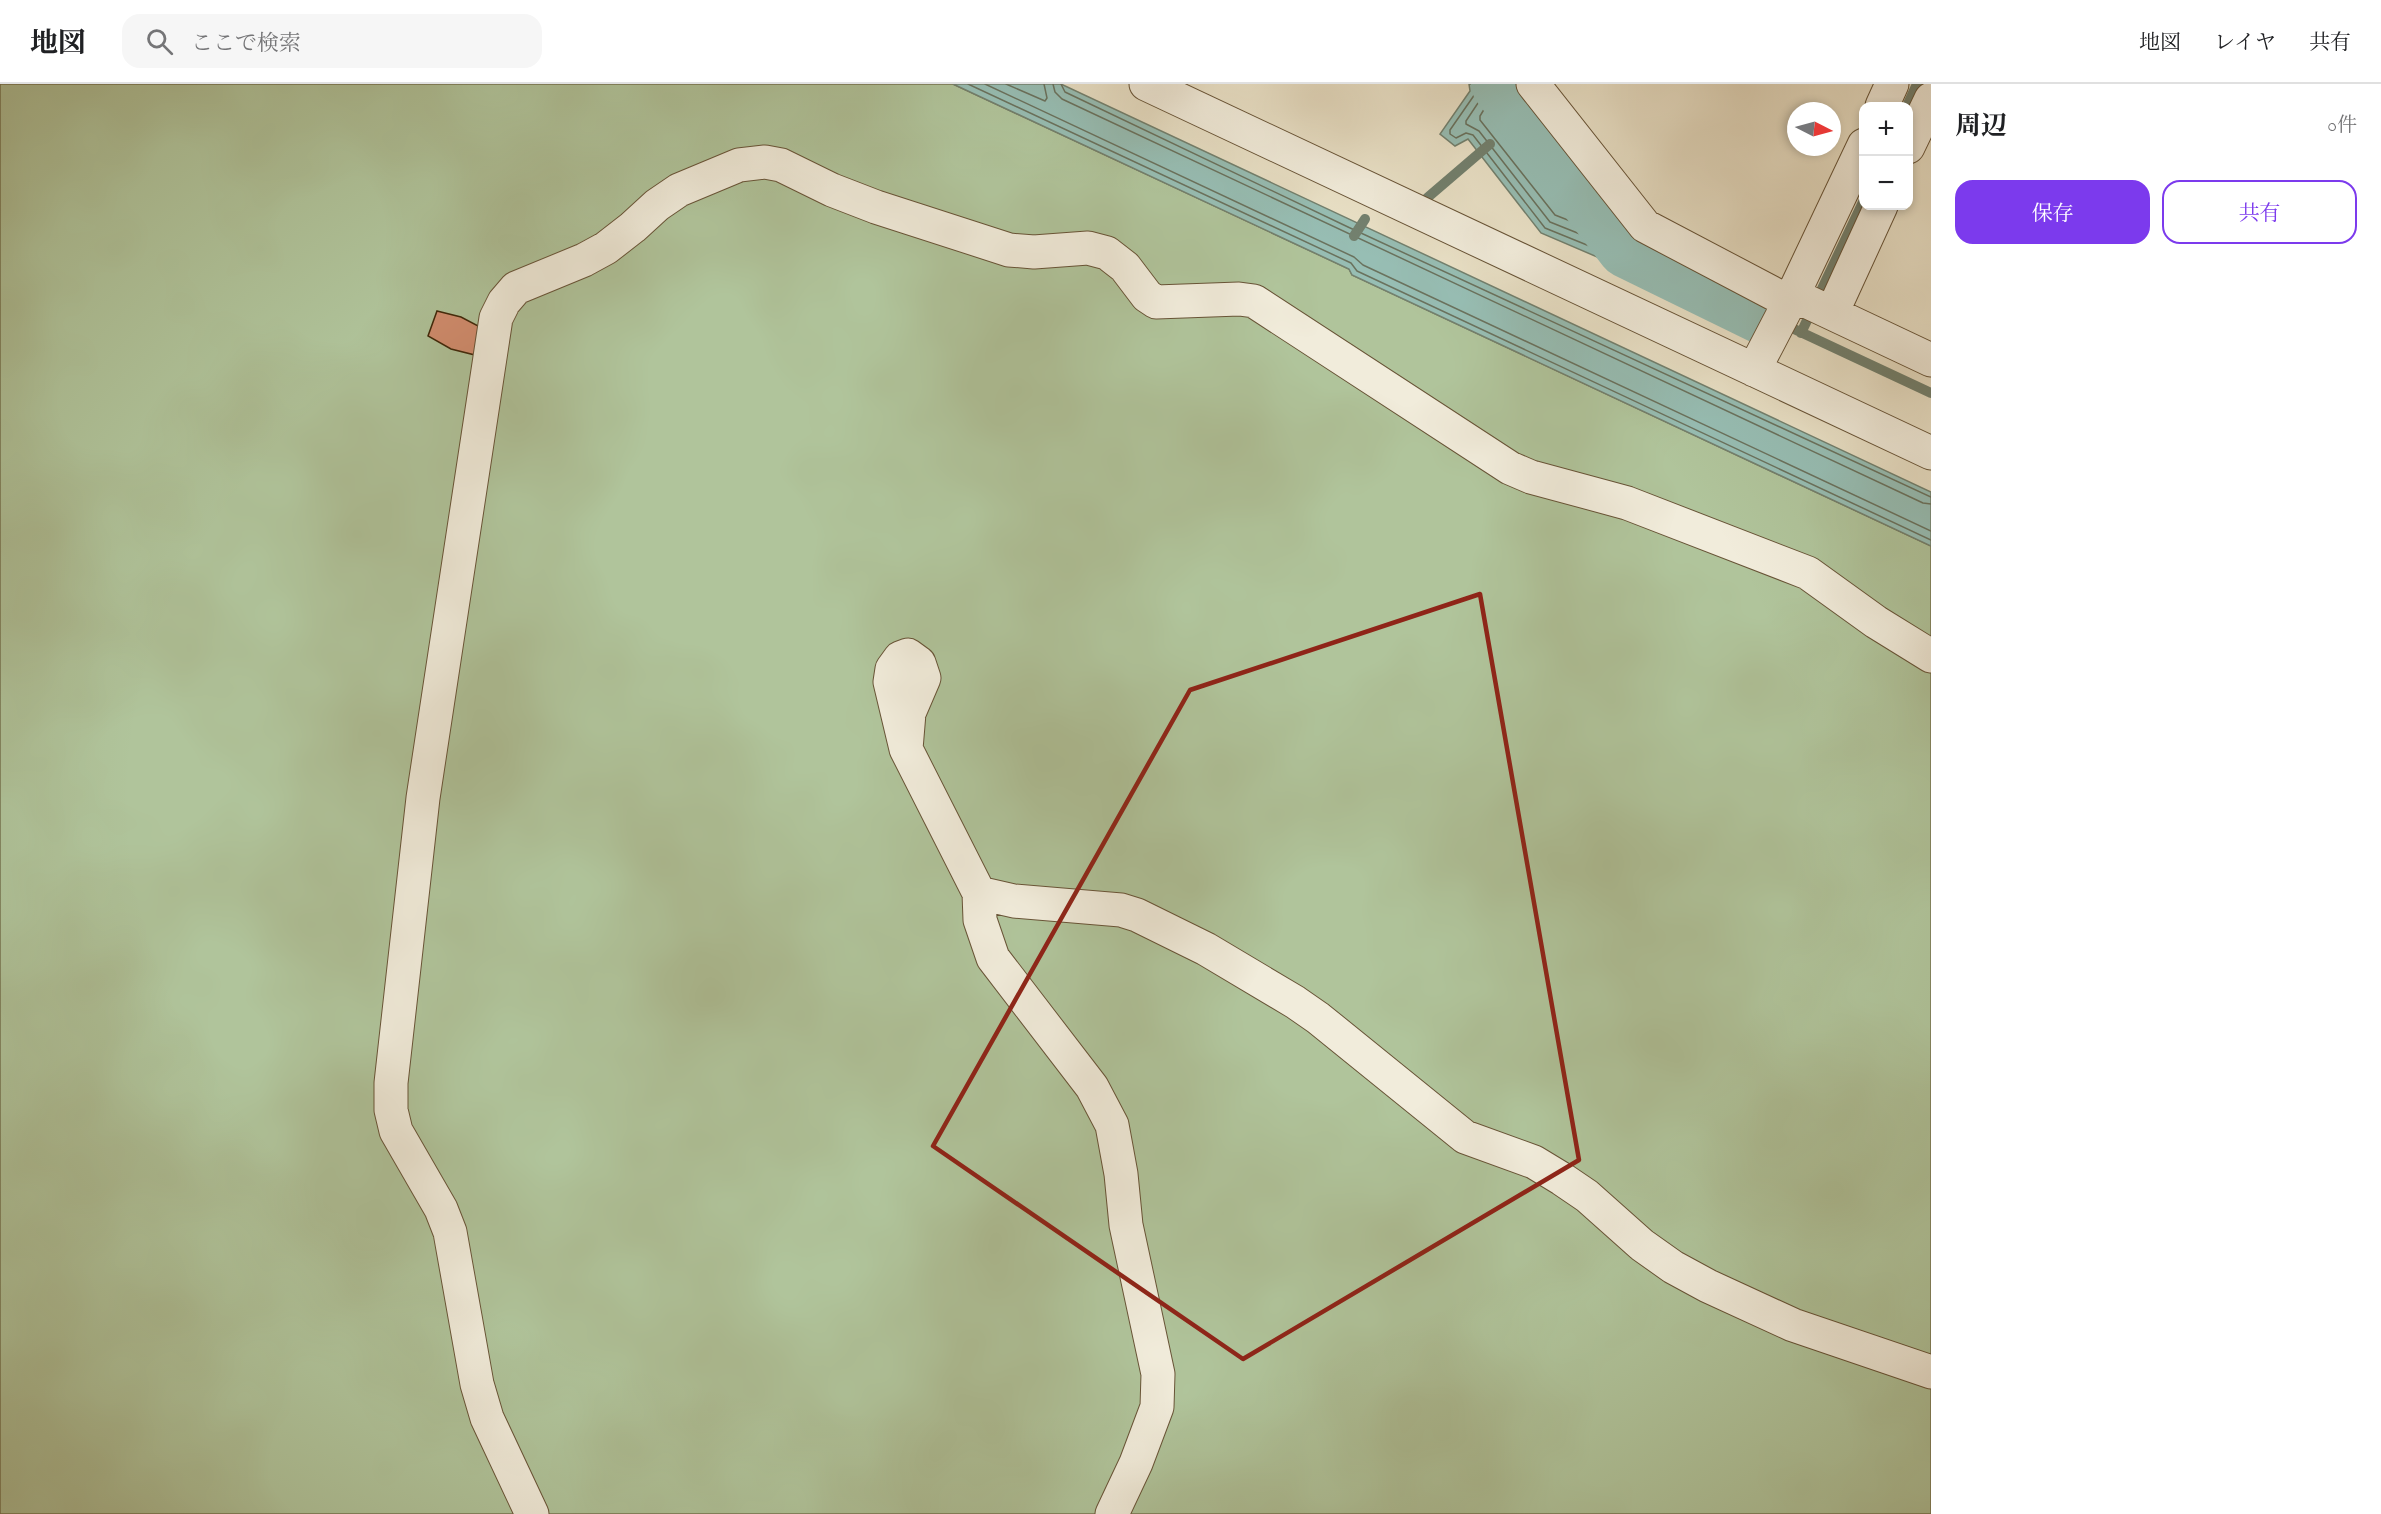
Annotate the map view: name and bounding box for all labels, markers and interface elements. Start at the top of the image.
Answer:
search box [122,14,542,68]
icon: search [143,25,176,58]
text: 地図 [30,27,86,62]
text: ここで検索 [191,30,301,58]
text: 地図 [2139,30,2181,57]
text: レイヤ [2214,30,2276,57]
text: 共有 [2309,30,2351,57]
north arrow [1787,102,1841,156]
map controls [1859,102,1913,210]
button: + [1859,102,1913,156]
text: 周辺 [1955,110,2007,143]
text: 0件 [2327,113,2357,138]
button: − [1859,156,1913,210]
button: 保存 [1955,180,2150,244]
button: 共有 [2162,180,2357,244]

